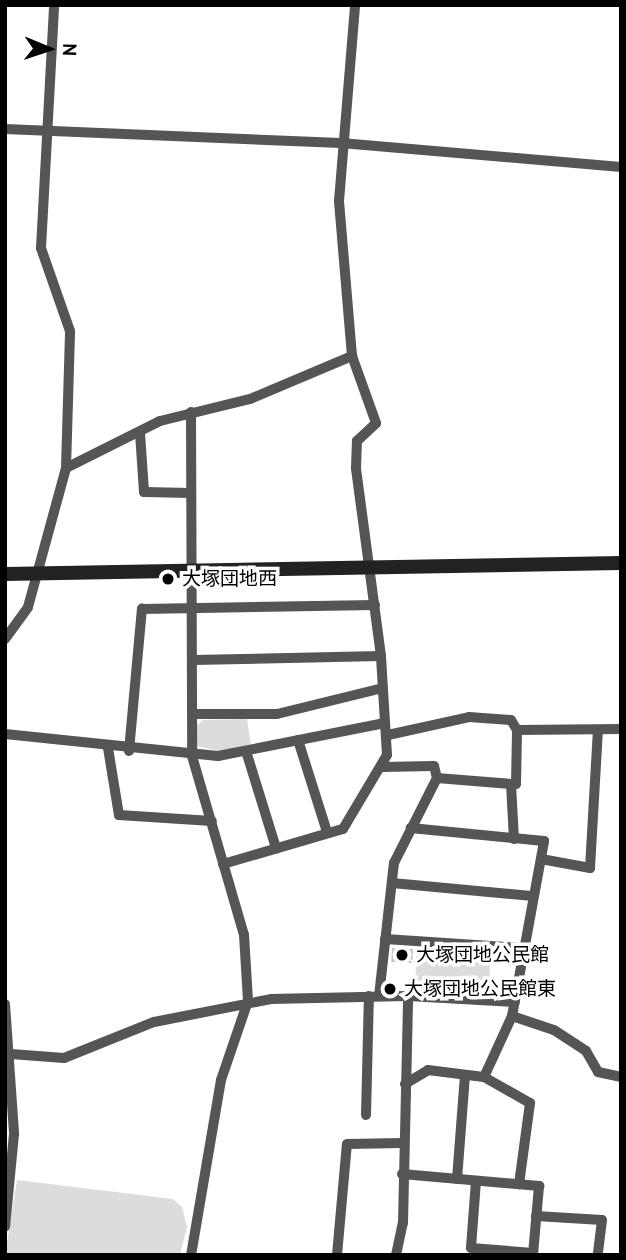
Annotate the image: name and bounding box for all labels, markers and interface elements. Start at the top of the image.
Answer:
north arrow [14,14,84,84]
text: N [58,43,82,56]
place label: 大塚団地西 [182,568,277,590]
marker: 大塚団地西 [160,571,176,587]
place label: 大塚団地公民館 [416,944,549,966]
marker: 大塚団地公民館 [394,947,410,963]
place label: 大塚団地公民館東 [404,978,556,1000]
marker: 大塚団地公民館東 [382,981,398,997]

